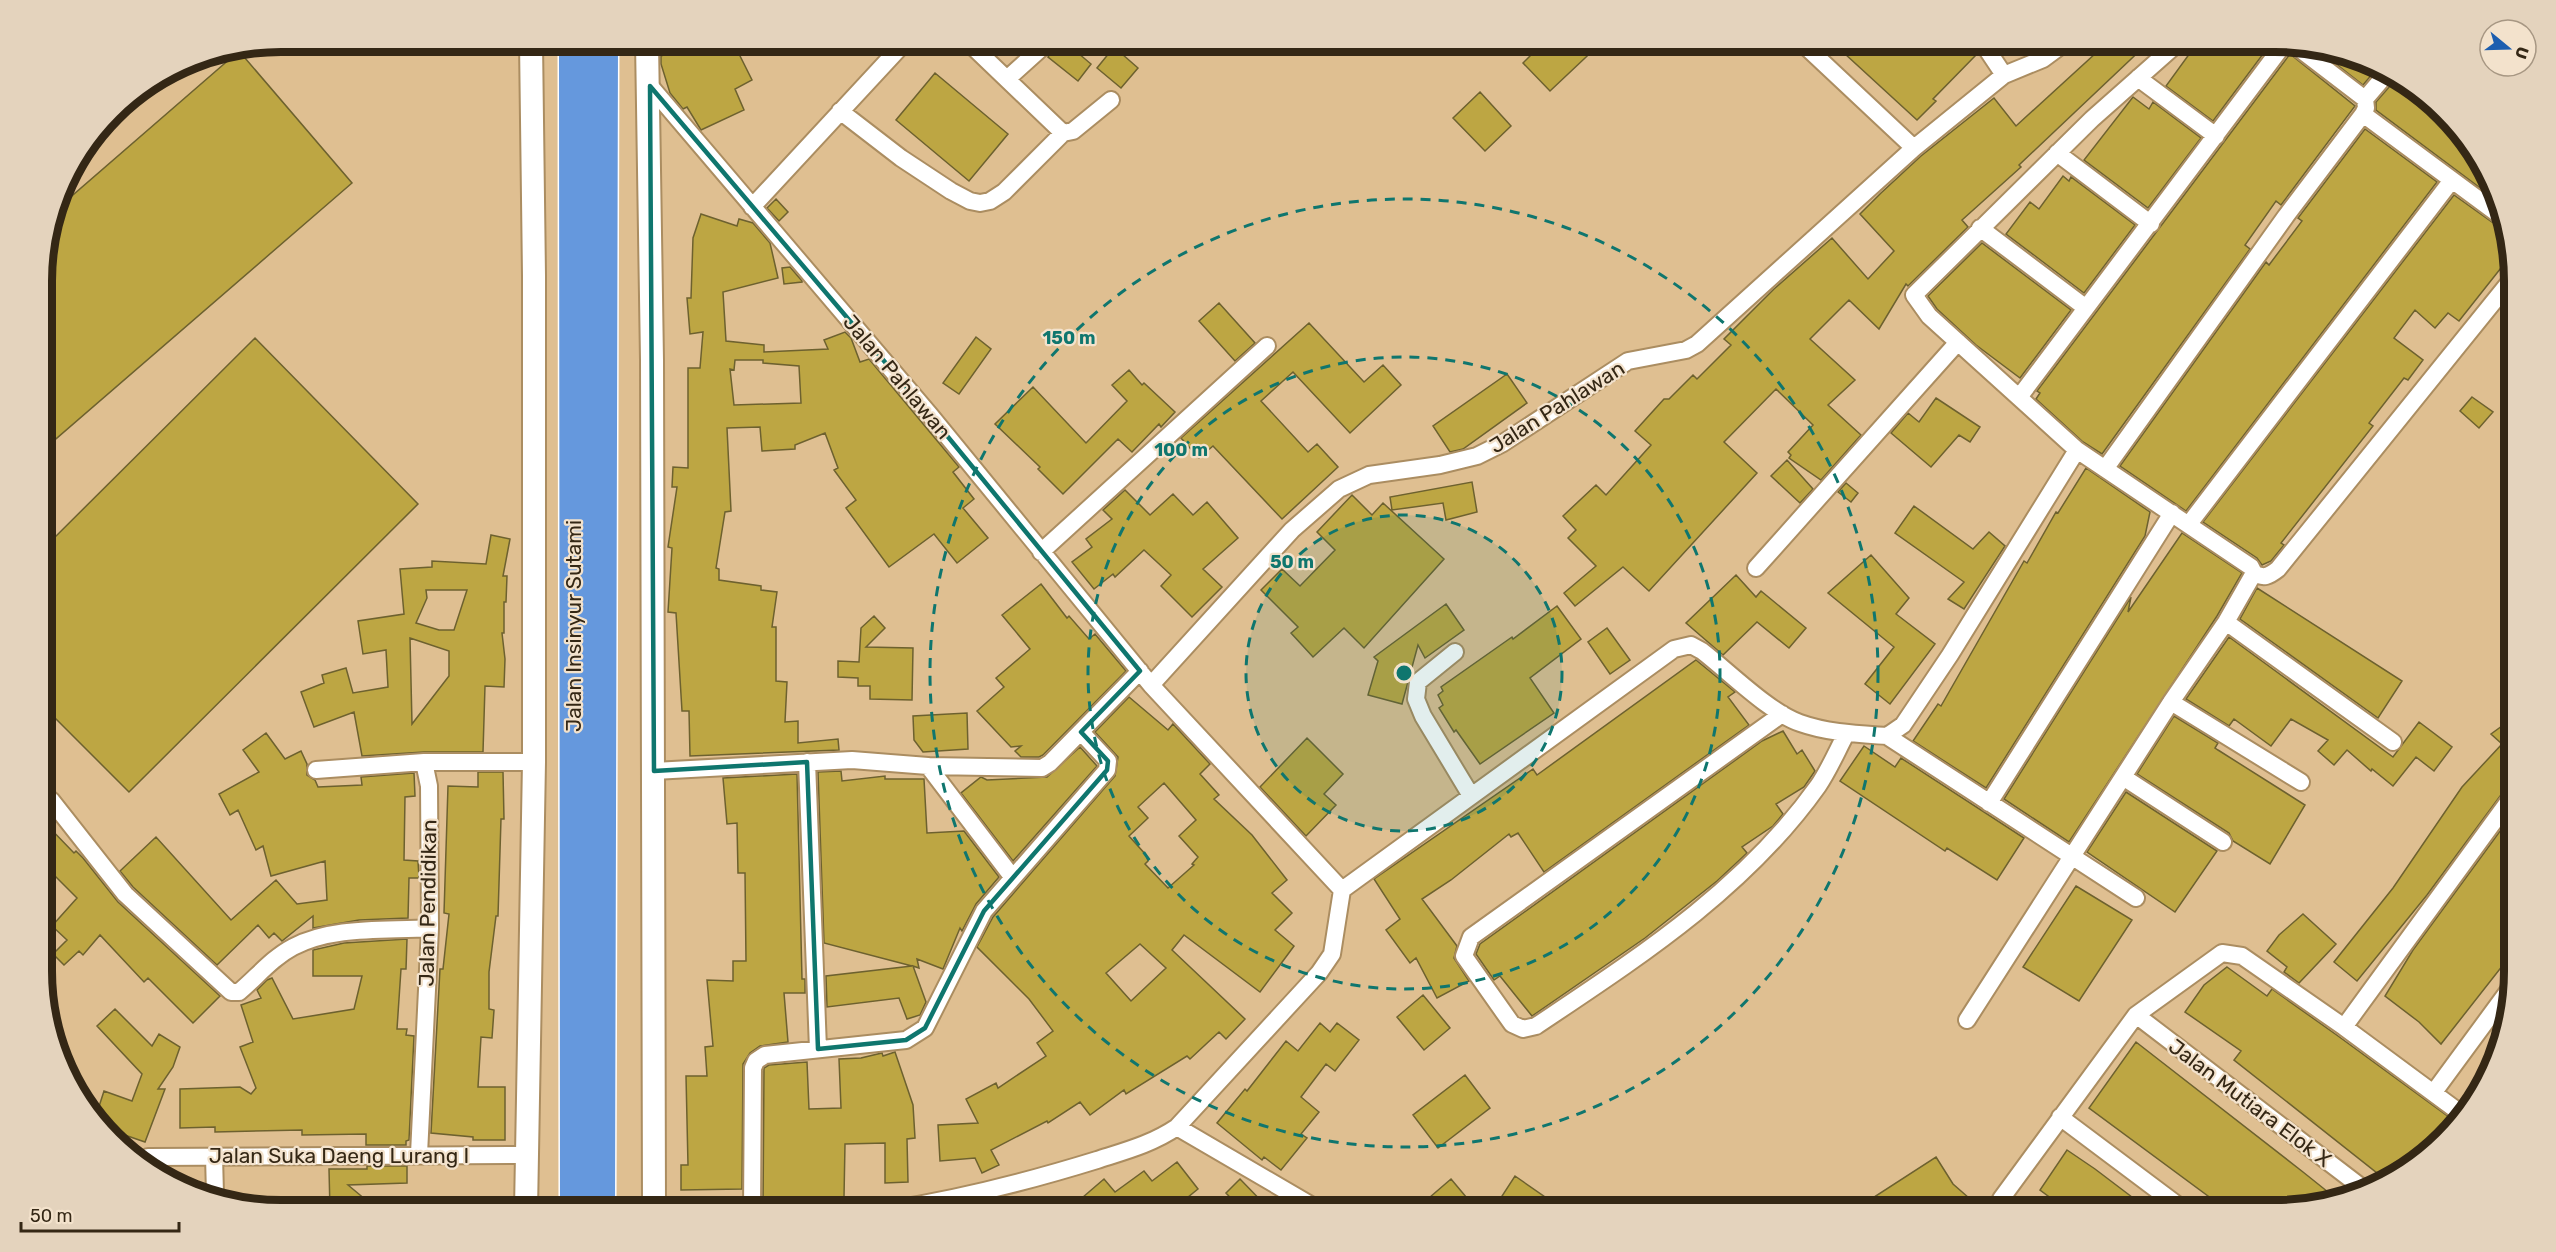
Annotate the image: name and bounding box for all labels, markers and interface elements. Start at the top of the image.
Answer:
north arrow [2478,18,2538,78]
text: U [2511,44,2533,61]
street label: Jalan Pahlawan [838,309,957,444]
text: 150 m [1042,327,1096,349]
street label: Jalan Pahlawan [1485,355,1629,458]
text: 100 m [1154,439,1208,461]
street label: Jalan Insinyur Sutami [561,520,586,732]
text: 50 m [1270,551,1314,573]
centre of rings [1394,663,1414,683]
street label: Jalan Pendidikan [414,819,441,987]
street label: Jalan Mutiara Elok X [2164,1033,2337,1172]
street label: Jalan Suka Daeng Lurang I [209,1143,469,1168]
scale bar [21,1195,178,1233]
text: 50 m [30,1205,73,1227]

